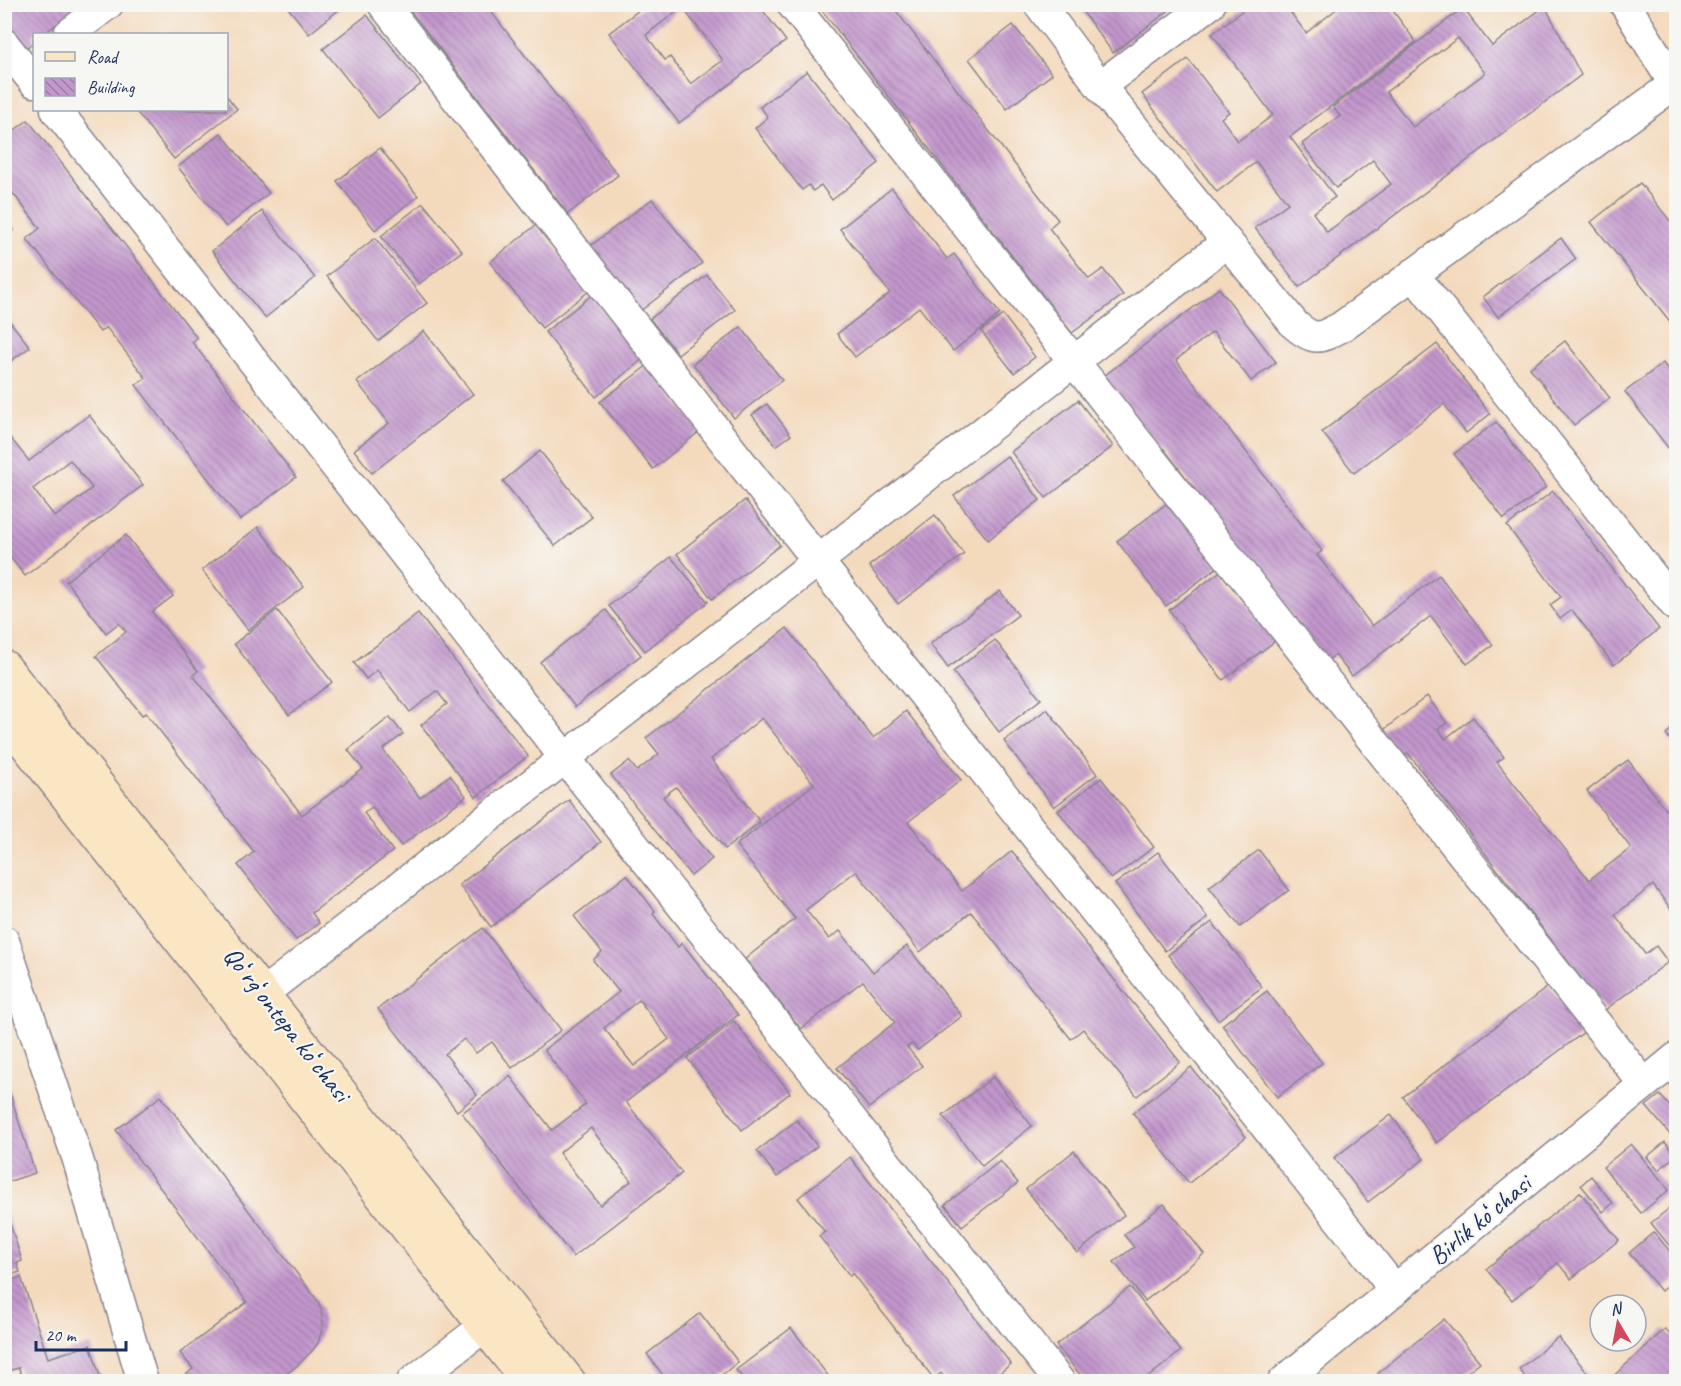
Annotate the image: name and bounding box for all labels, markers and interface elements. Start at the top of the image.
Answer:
legend [33,33,228,111]
text: Road [87,46,120,68]
text: Building [87,76,136,98]
street label: Qoʻrgʻontepa koʻchasi [216,940,360,1111]
street label: Birlik koʻchasi [1422,1166,1540,1272]
north arrow [1588,1293,1648,1353]
text: N [1609,1298,1625,1320]
scale bar [36,1314,126,1352]
text: 20 m [45,1324,78,1346]

